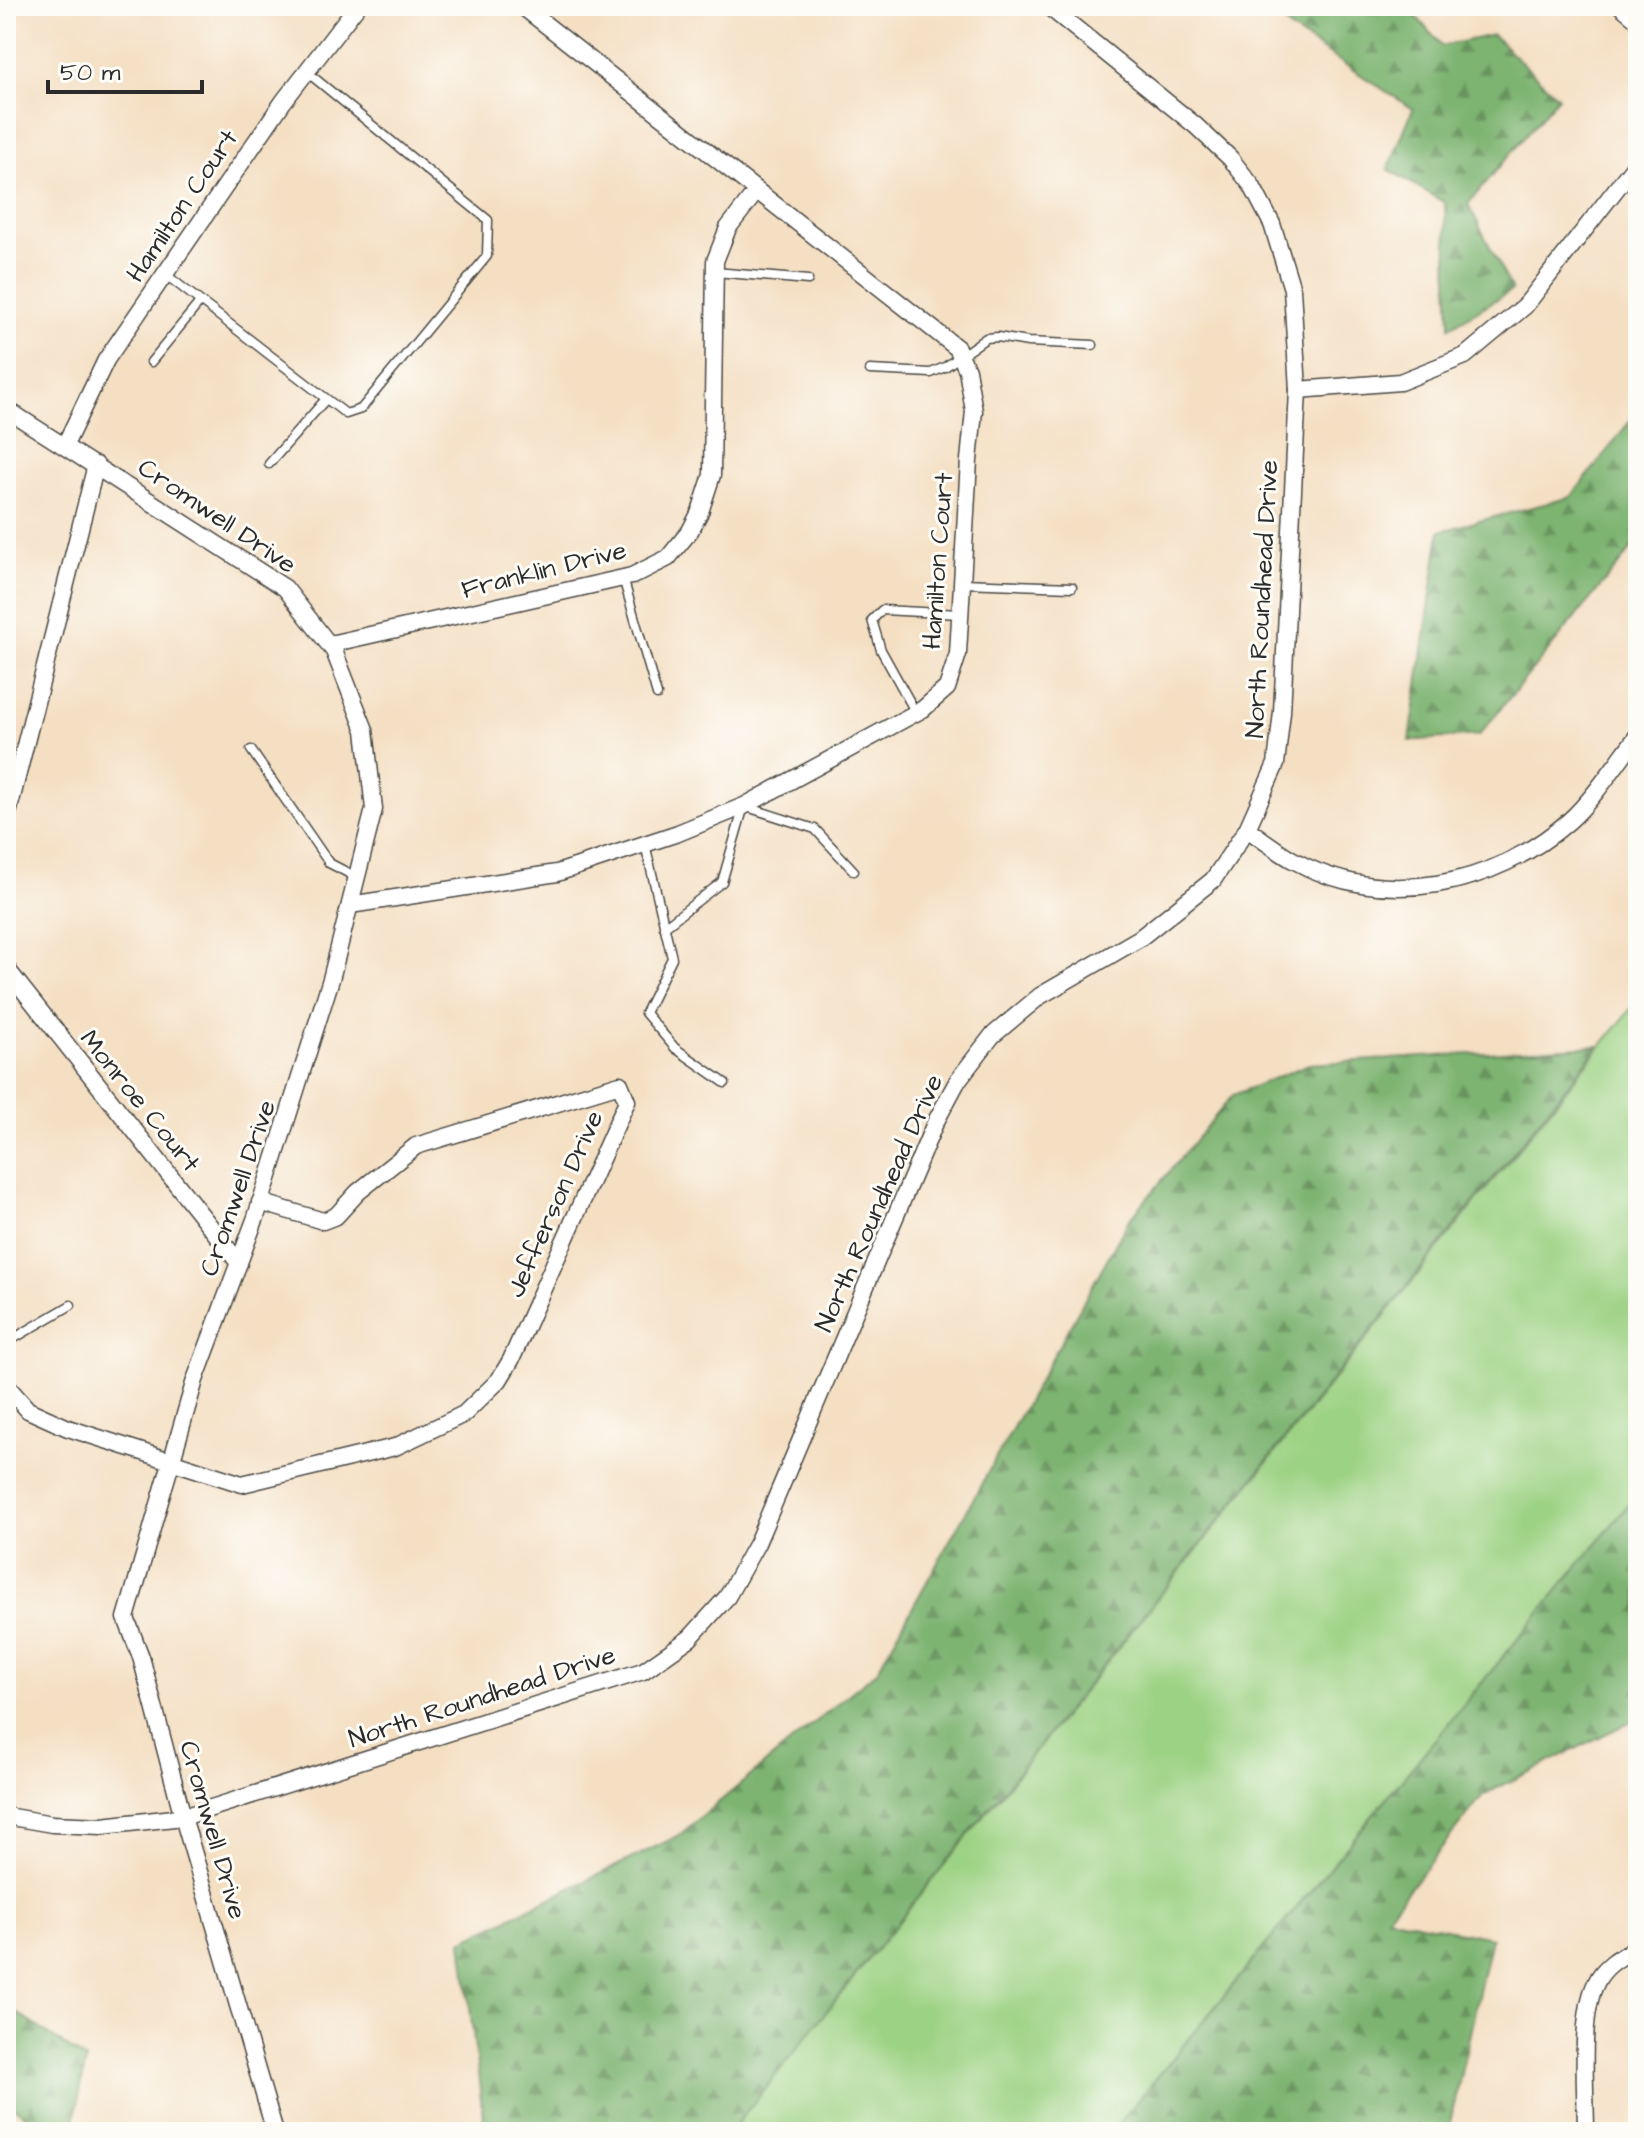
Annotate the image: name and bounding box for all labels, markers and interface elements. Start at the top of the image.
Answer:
scale bar [48,44,202,94]
text: 50 m [60,56,121,90]
street label: Hamilton Court [118,122,247,289]
street label: Cromwell Drive [131,450,303,582]
street label: North Roundhead Drive [1237,459,1287,739]
street label: Hamilton Court [914,471,962,650]
street label: Franklin Drive [458,532,630,608]
street label: Monroe Court [71,1022,209,1180]
street label: North Roundhead Drive [806,1069,952,1337]
street label: Cromwell Drive [191,1095,285,1281]
street label: Jefferson Drive [498,1105,612,1303]
street label: North Roundhead Drive [344,1637,620,1757]
street label: Cromwell Drive [170,1737,256,1923]

